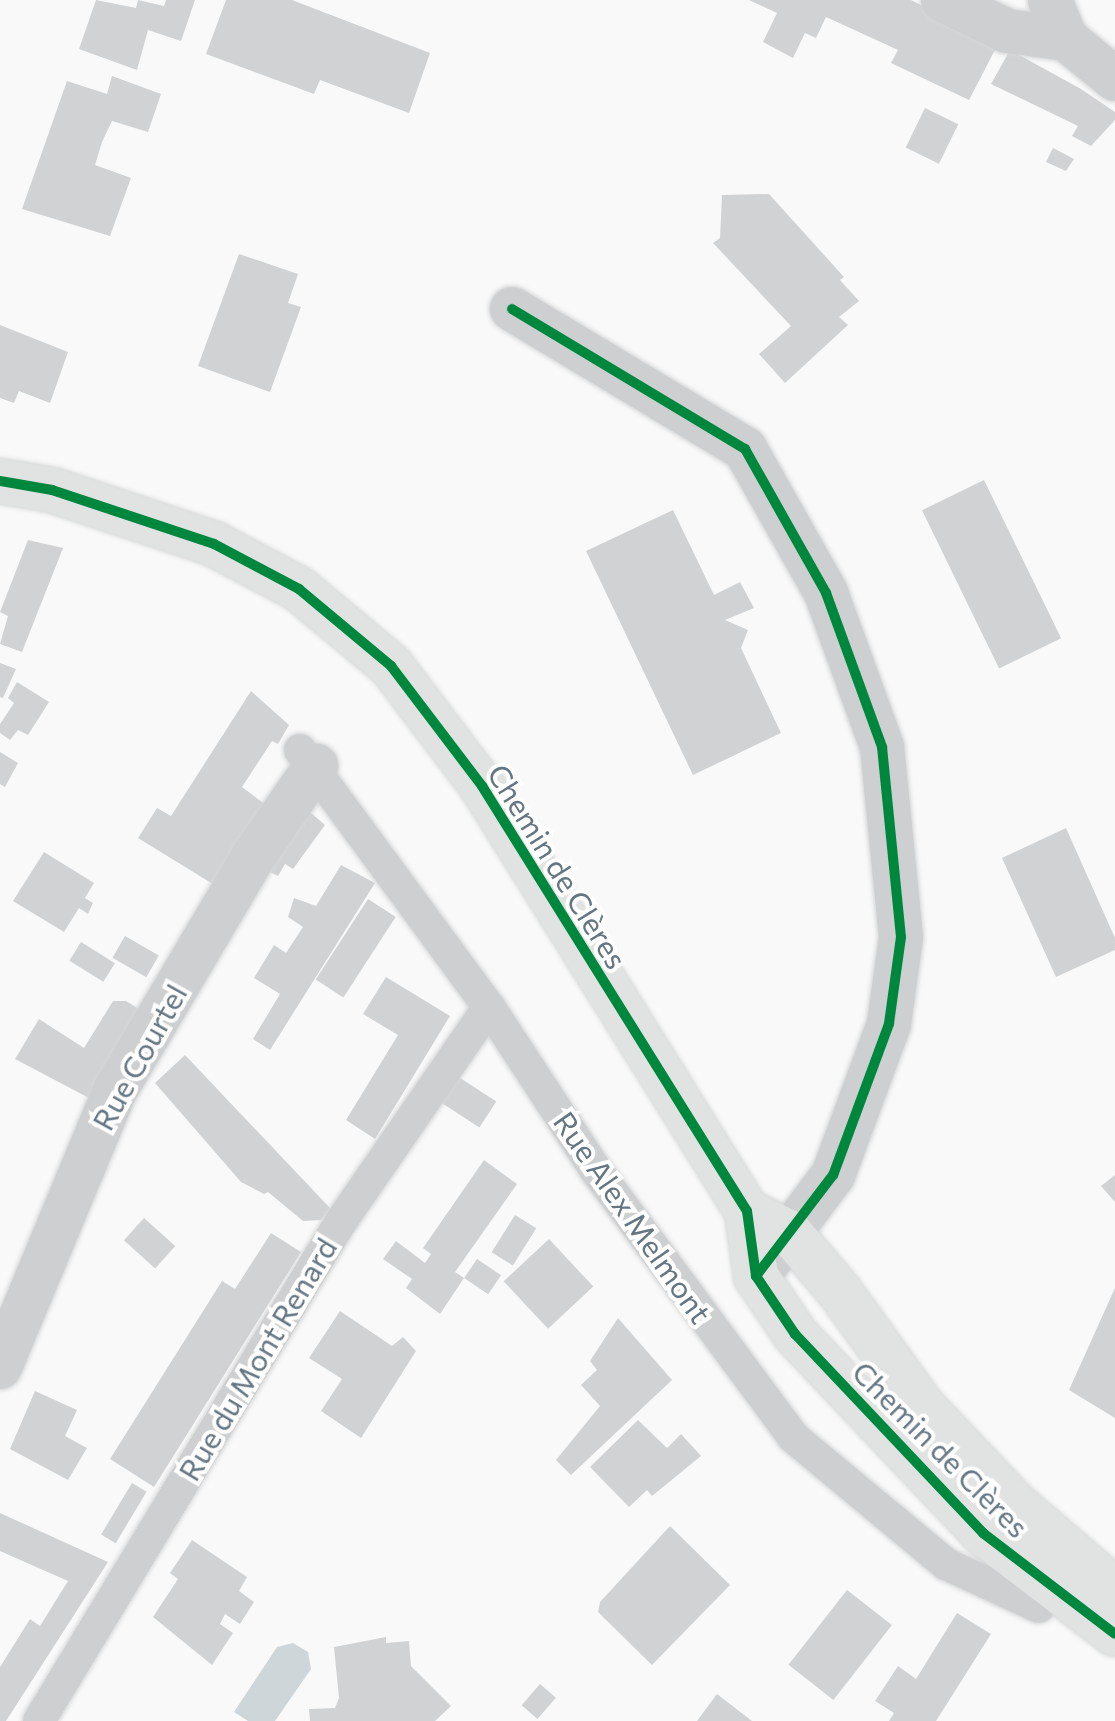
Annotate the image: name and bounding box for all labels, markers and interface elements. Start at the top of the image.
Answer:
street label: Chemin de Clères [481,757,635,975]
street label: Rue Courtel [84,978,194,1136]
street label: Rue Alex Melmont [547,1104,719,1330]
street label: Rue du Mont Renard [170,1231,344,1487]
street label: Chemin de Clères [845,1353,1037,1545]

